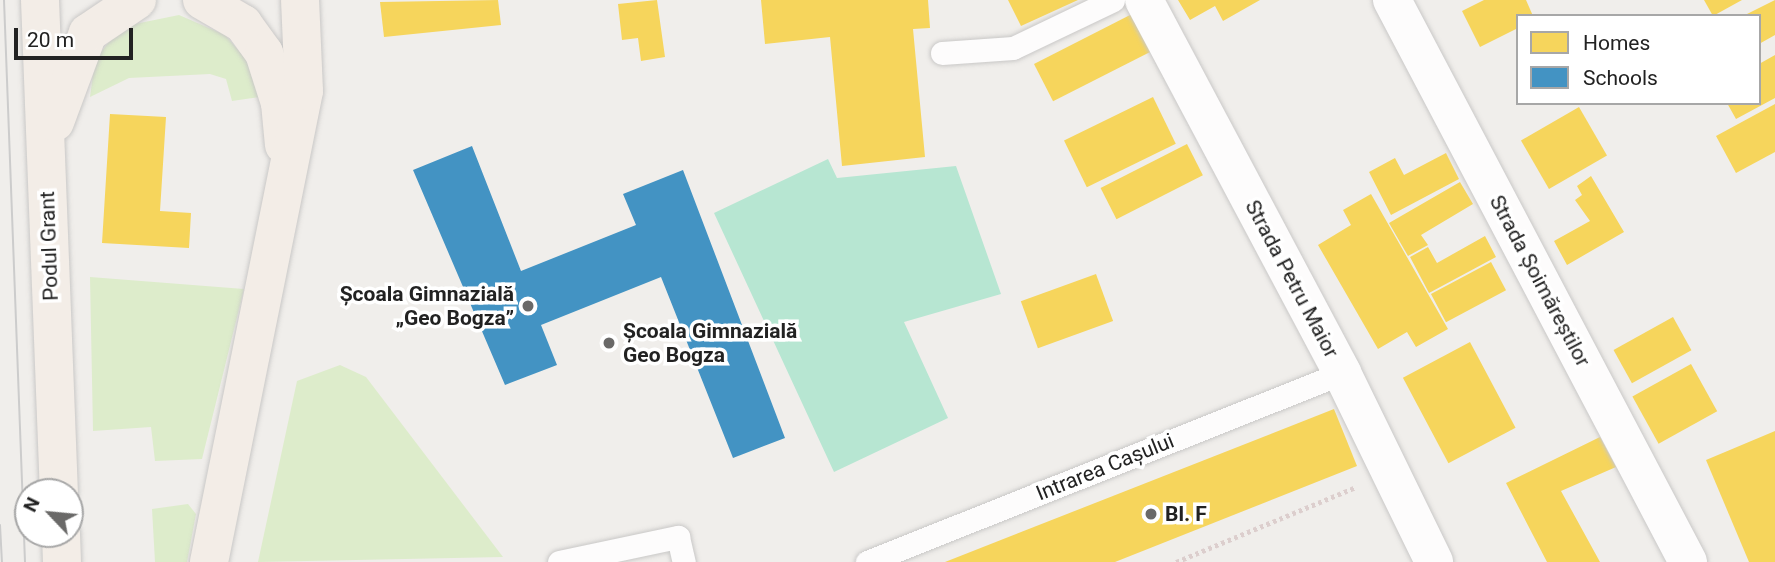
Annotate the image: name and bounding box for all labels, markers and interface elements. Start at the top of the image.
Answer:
scale bar [18,14,136,58]
legend [1516,14,1761,105]
text: 20 m [27,28,74,52]
text: Homes [1583,31,1650,55]
text: Schools [1583,66,1658,90]
street label: Podul Grant [34,191,64,301]
street label: Strada Șoimăreștilor [1484,191,1596,371]
street label: Strada Petru Maior [1240,196,1344,362]
place label: Școala Gimnazială „Geo Bogza” [340,281,514,331]
marker: Școala Gimnazială „Geo Bogza” [520,298,536,314]
place label: Școala Gimnazială Geo Bogza [623,318,797,368]
marker: Școala Gimnazială Geo Bogza [601,335,617,351]
street label: Intrarea Cașului [1032,428,1178,506]
north arrow [14,478,84,548]
text: N [18,493,45,516]
place label: Bl. F [1165,501,1207,527]
marker: Bl. F [1143,506,1159,522]

